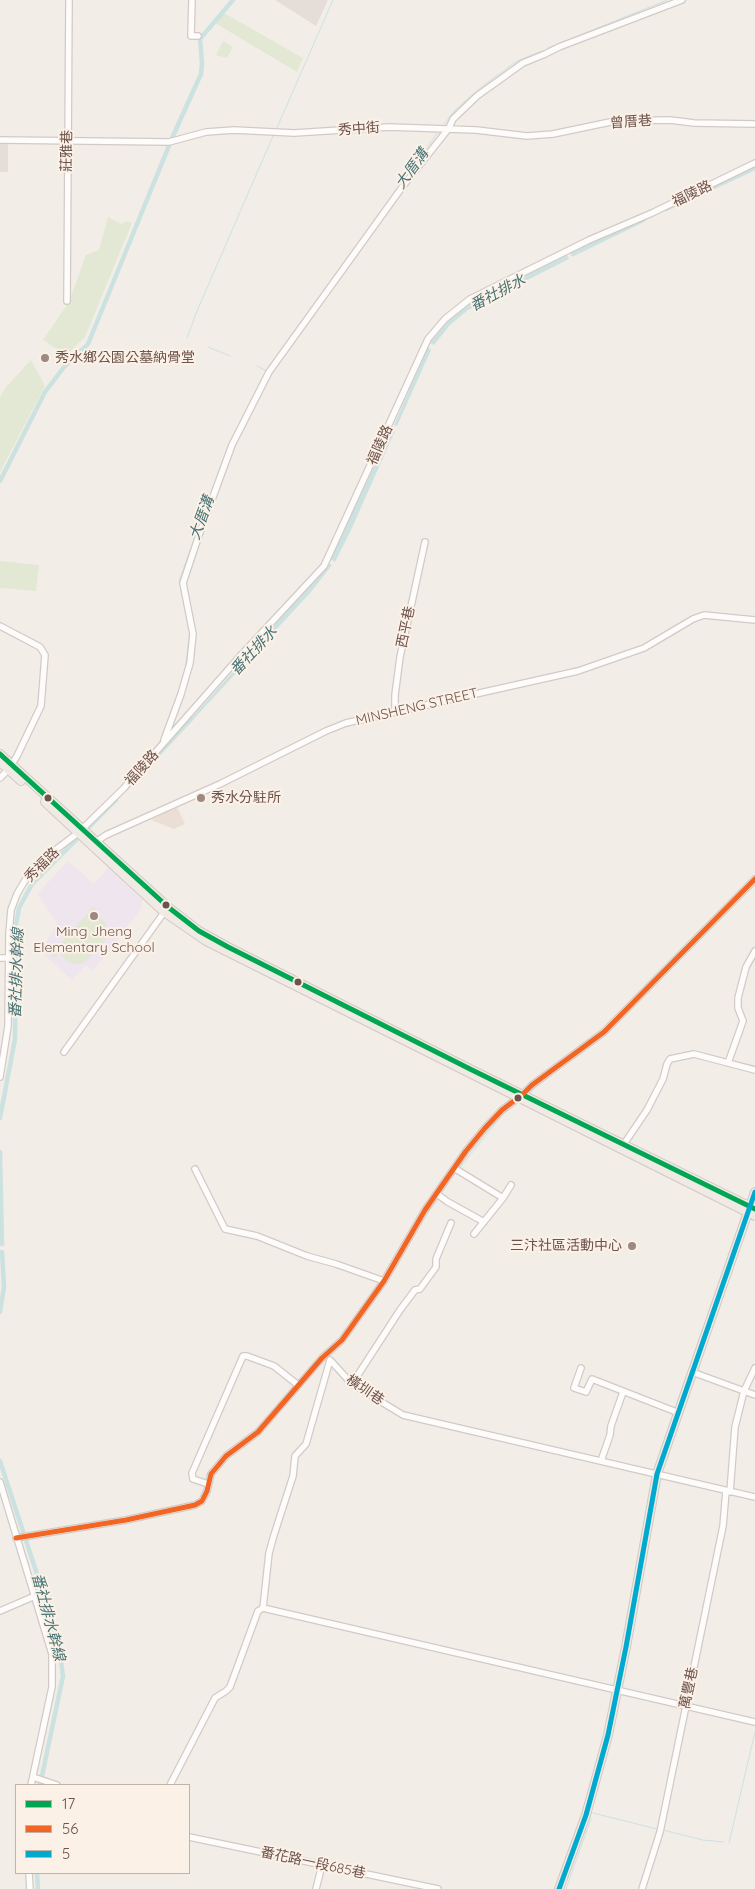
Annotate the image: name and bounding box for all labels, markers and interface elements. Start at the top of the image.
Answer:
street label: 曾厝巷 [609,112,653,132]
street label: 秀中街 [337,119,381,139]
street label: 莊雅巷 [58,130,76,172]
water label: 大厝溝 [391,146,433,192]
street label: 福陵路 [669,177,715,211]
water label: 番社排水 [467,271,529,315]
place label: 秀水鄉公園公墓納骨堂 [55,350,195,366]
marker: 秀水鄉公園公墓納骨堂 [39,352,51,364]
street label: 福陵路 [364,422,396,468]
water label: 大厝溝 [186,494,218,542]
street label: 西平巷 [393,605,419,649]
water label: 番社排水 [227,623,281,679]
street label: MINSHENG STREET [354,685,480,729]
street label: 福陵路 [122,747,162,789]
place label: 秀水分駐所 [211,790,281,806]
marker: 秀水分駐所 [195,792,207,804]
unlabelled marker [43,793,53,803]
street label: 秀福路 [21,844,63,886]
unlabelled marker [161,900,171,910]
marker: Ming Jheng Elementary School [88,910,100,922]
place label: Ming Jheng Elementary School [33,924,155,956]
water label: 番社排水幹線 [6,928,28,1018]
unlabelled marker [293,977,303,987]
unlabelled marker [513,1093,523,1103]
place label: 三汴社區活動中心 [510,1238,622,1254]
marker: 三汴社區活動中心 [626,1240,638,1252]
street label: 橫圳巷 [343,1371,387,1409]
water label: 番社排水幹線 [28,1571,68,1663]
street label: 萬豐巷 [676,1666,702,1710]
legend [15,1784,190,1874]
text: 17 [62,1794,75,1813]
text: 56 [62,1819,78,1838]
text: 5 [62,1844,70,1863]
street label: 番花路一段685巷 [259,1844,367,1882]

